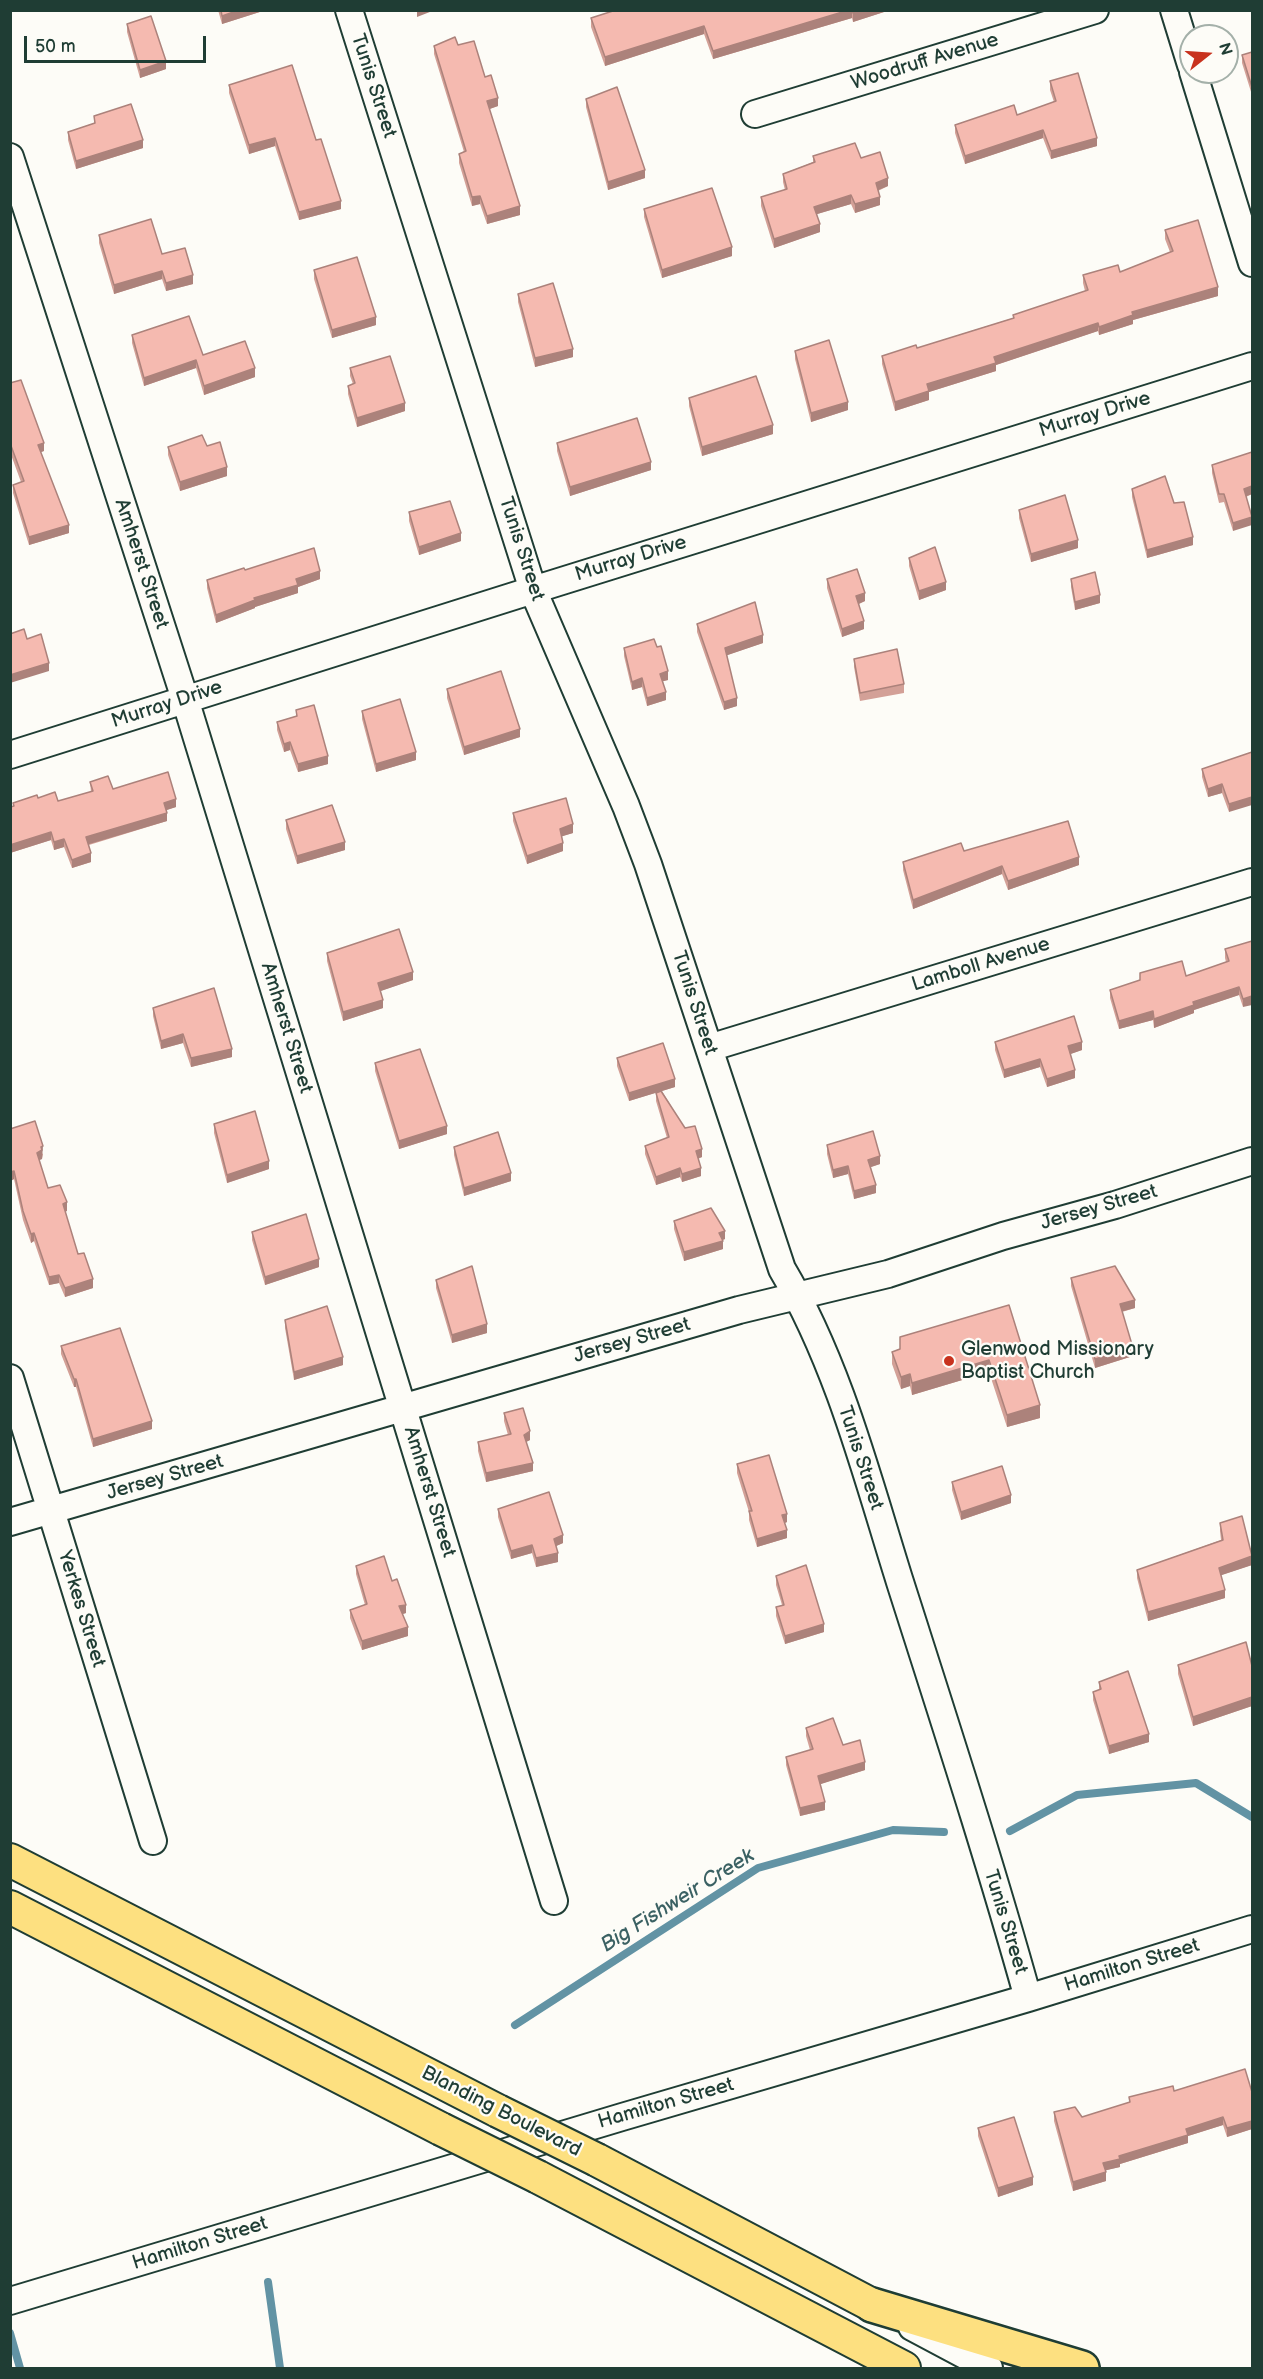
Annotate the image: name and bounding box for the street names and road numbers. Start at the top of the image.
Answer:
street label: Woodruff Avenue [848,28,1002,96]
street label: Tunis Street [345,31,401,141]
street label: Murray Drive [1036,387,1154,443]
street label: Tunis Street [493,494,549,604]
street label: Amherst Street [109,496,173,632]
street label: Murray Drive [572,531,690,587]
street label: Murray Drive [109,676,225,734]
street label: Lamboll Avenue [909,933,1053,997]
street label: Tunis Street [666,948,722,1058]
street label: Amherst Street [255,960,317,1096]
street label: Jersey Street [1038,1180,1160,1236]
street label: Jersey Street [571,1313,693,1369]
street label: Tunis Street [832,1403,888,1513]
street label: Amherst Street [398,1424,460,1560]
street label: Jersey Street [104,1450,226,1506]
street label: Yerkes Street [52,1548,110,1670]
street label: Tunis Street [978,1867,1032,1977]
street label: Hamilton Street [1061,1934,1203,1998]
street label: Blanding Boulevard [417,2061,585,2163]
street label: Hamilton Street [595,2073,737,2135]
street label: Hamilton Street [129,2212,271,2276]

